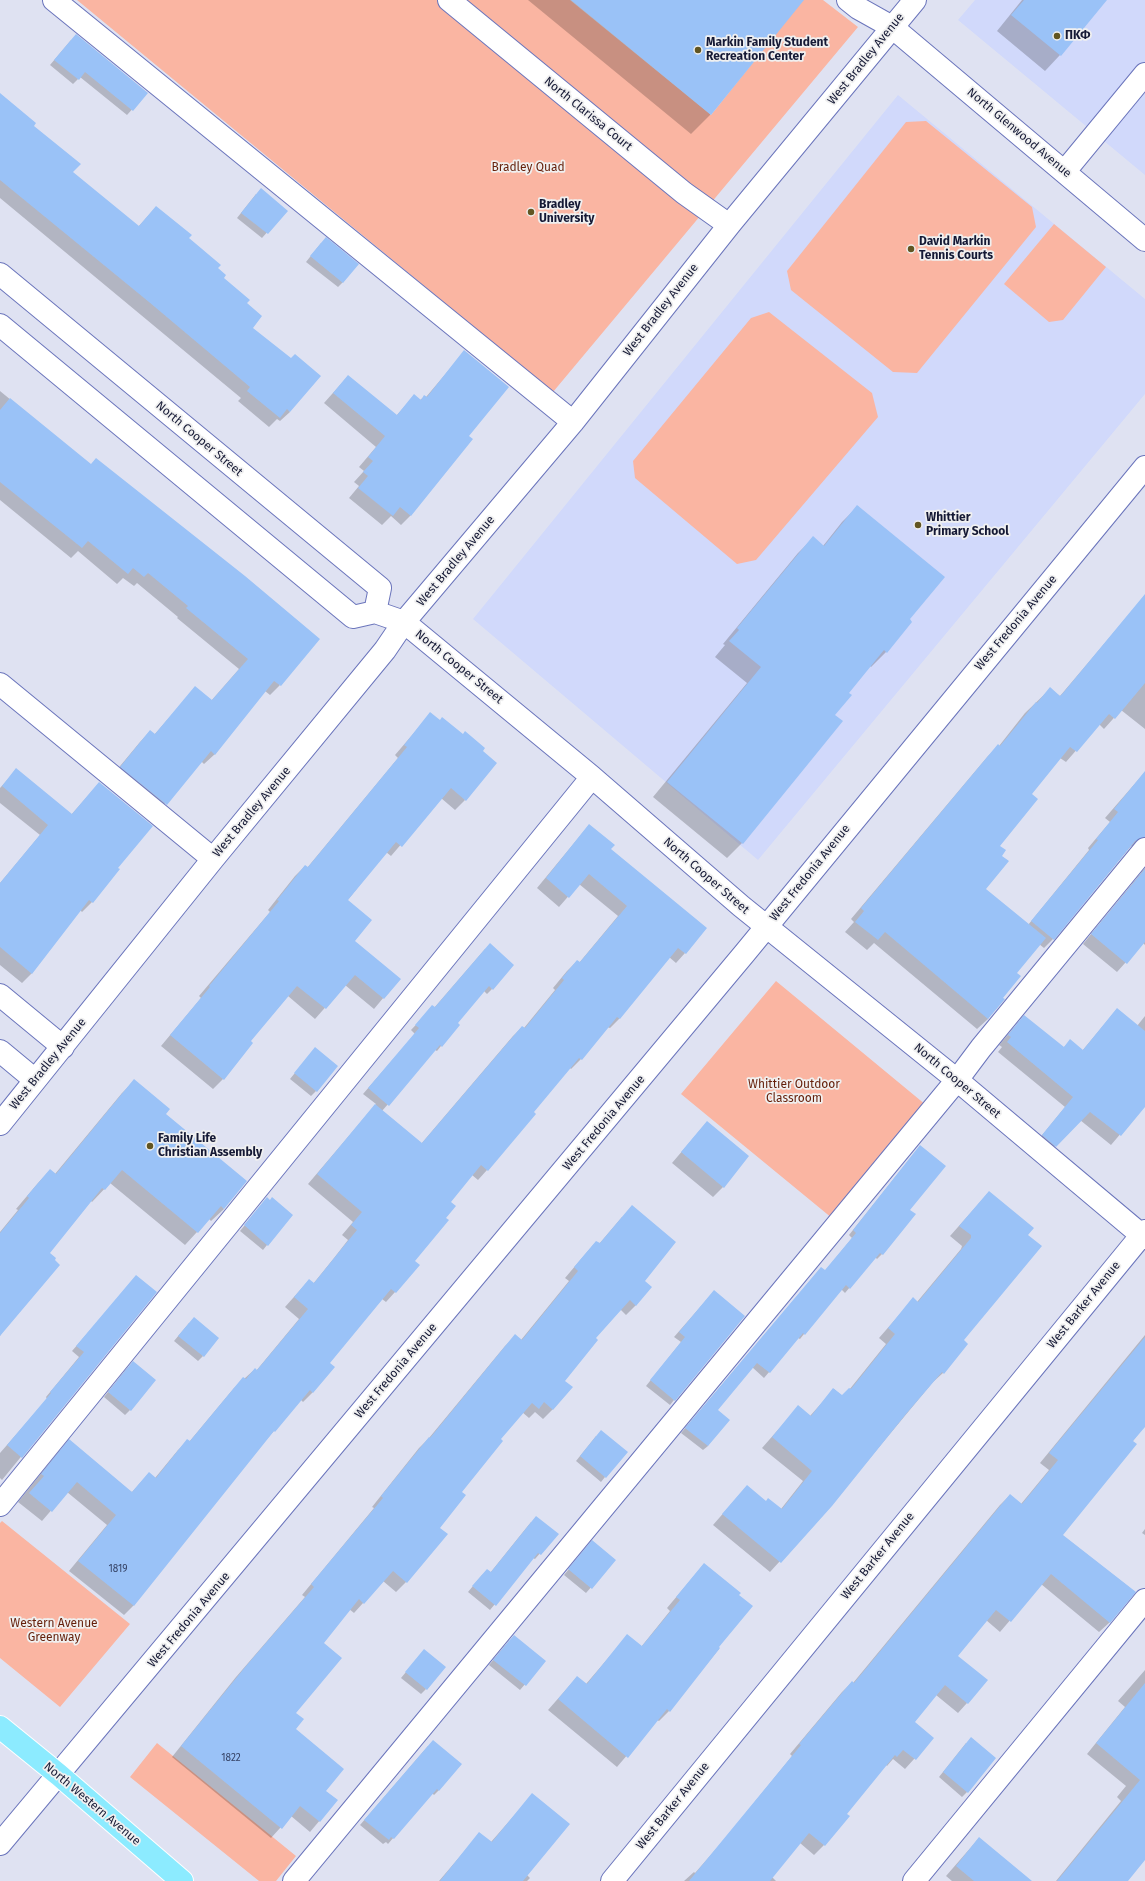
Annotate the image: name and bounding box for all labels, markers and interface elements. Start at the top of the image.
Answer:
street label: West Bradley Avenue [825,10,907,108]
place label: ΠΚΦ [1065,29,1090,43]
marker: ΠΚΦ [1052,31,1062,41]
place label: Markin Family Student Recreation Center [706,36,828,64]
marker: Markin Family Student Recreation Center [693,45,703,55]
street label: North Clarissa Court [541,74,635,154]
street label: North Glenwood Avenue [964,85,1074,181]
park label: Bradley Quad [491,161,565,175]
place label: Bradley University [539,198,594,226]
marker: Bradley University [526,207,536,217]
place label: David Markin Tennis Courts [919,235,993,263]
marker: David Markin Tennis Courts [906,244,916,254]
street label: West Bradley Avenue [620,261,702,359]
street label: North Cooper Street [153,398,245,480]
place label: Whittier Primary School [926,511,1009,539]
street label: West Bradley Avenue [414,513,498,609]
marker: Whittier Primary School [913,520,923,530]
street label: West Fredonia Avenue [972,572,1060,674]
street label: North Cooper Street [412,627,506,707]
street label: West Bradley Avenue [210,764,294,860]
street label: West Fredonia Avenue [767,822,853,924]
street label: North Cooper Street [660,835,752,917]
street label: West Bradley Avenue [7,1015,89,1113]
street label: North Cooper Street [911,1040,1003,1122]
street label: West Fredonia Avenue [560,1072,648,1174]
park label: Whittier Outdoor Classroom [748,1078,840,1106]
place label: Family Life Christian Assembly [158,1132,262,1160]
marker: Family Life Christian Assembly [145,1141,155,1151]
street label: West Barker Avenue [1044,1258,1124,1352]
street label: West Fredonia Avenue [352,1320,440,1422]
street label: West Barker Avenue [838,1509,918,1603]
house number: 1819 [108,1563,128,1575]
street label: West Fredonia Avenue [145,1569,233,1671]
park label: Western Avenue Greenway [10,1617,98,1645]
house number: 1822 [221,1752,241,1764]
street label: North Western Avenue [41,1759,143,1849]
street label: West Barker Avenue [633,1759,713,1853]

